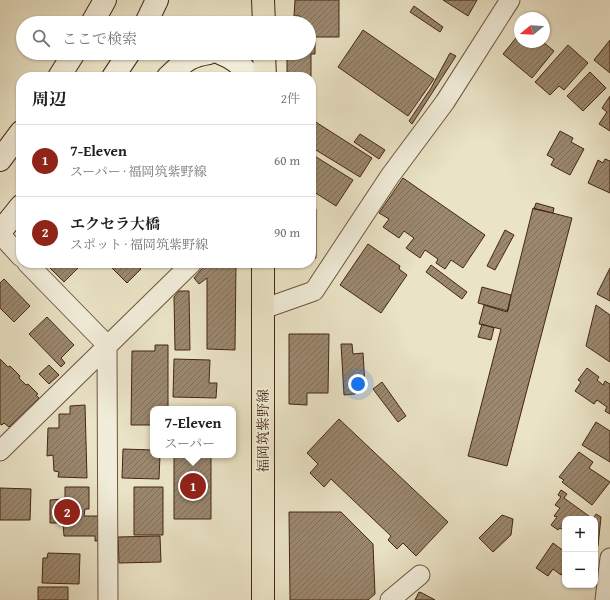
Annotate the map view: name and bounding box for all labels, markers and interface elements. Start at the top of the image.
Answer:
north arrow [514,12,550,48]
search box [16,16,316,60]
icon: search [30,27,52,49]
text: ここで検索 [62,28,137,49]
text: 周辺 [32,86,66,111]
text: 2件 [281,89,300,108]
text: 7-Eleven [70,140,127,161]
text: 1 [42,151,48,170]
text: 60 m [274,151,300,170]
text: スーパー · 福岡筑紫野線 [70,162,207,181]
text: エクセラ大橋 [70,213,160,234]
text: 2 [42,223,48,242]
text: 90 m [274,223,300,242]
text: スポット · 福岡筑紫野線 [70,235,208,254]
your location [348,374,368,394]
street label: 福岡筑紫野線 [253,389,273,473]
popup [150,406,236,458]
text: 7-Eleven [165,412,221,433]
text: スーパー [165,434,215,453]
pin: 1 [180,471,206,501]
pin: 2 [54,497,80,527]
map controls [562,516,598,588]
button: + [562,516,598,552]
button: − [562,552,598,588]

